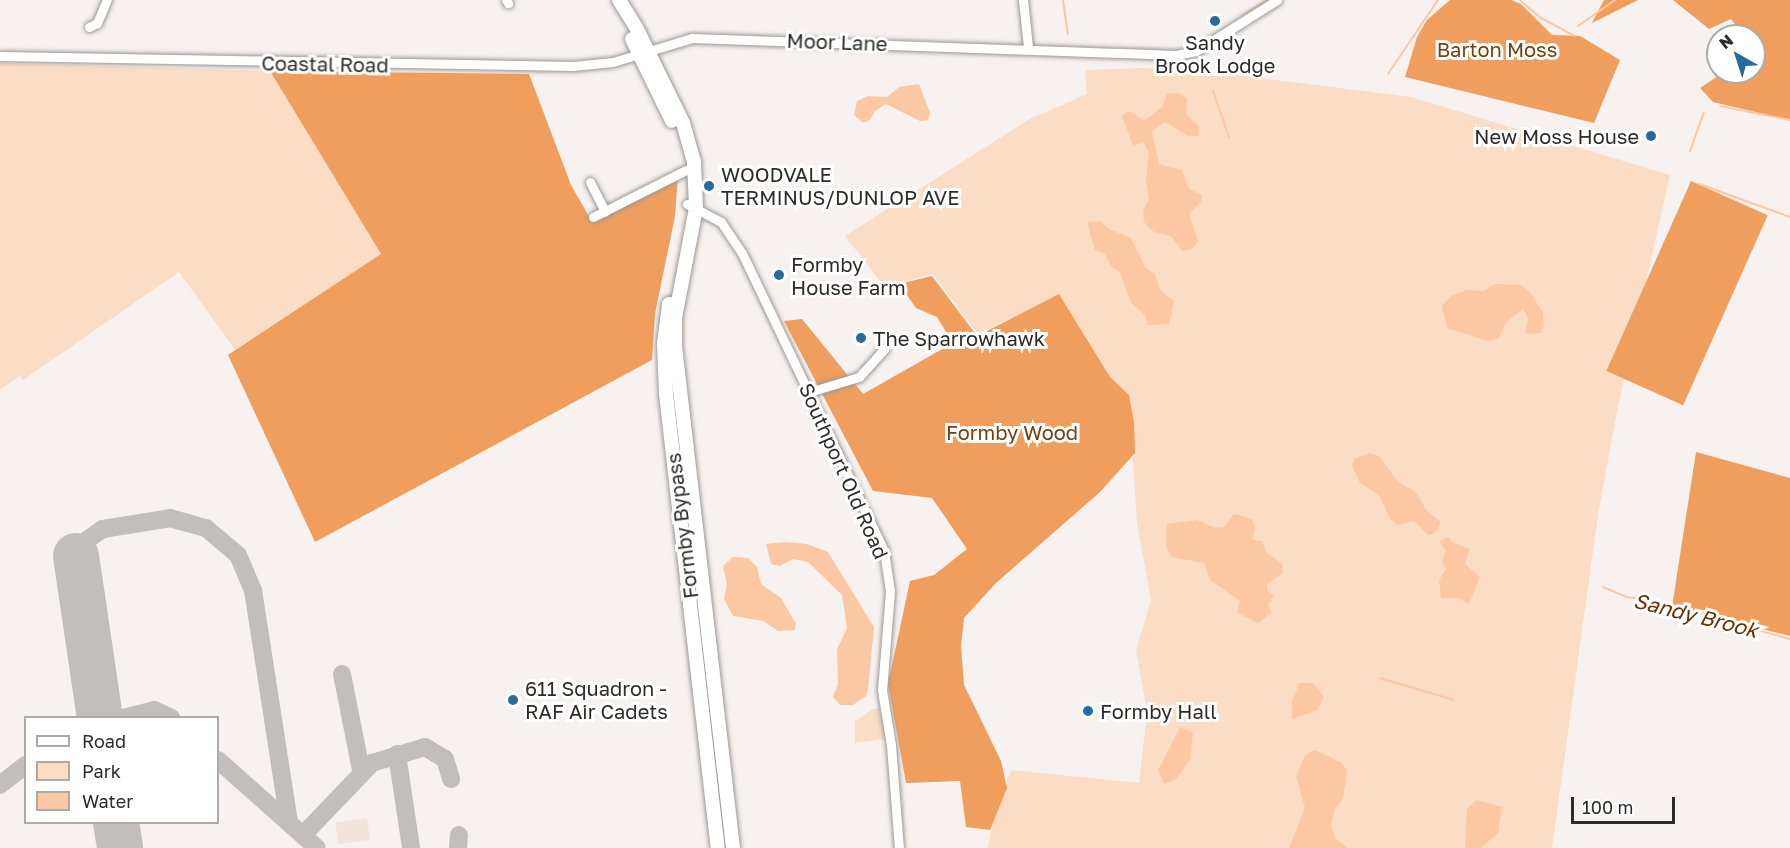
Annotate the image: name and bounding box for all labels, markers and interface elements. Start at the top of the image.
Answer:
marker: Sandy Brook Lodge [1208,14,1222,28]
north arrow [1706,24,1766,84]
street label: Moor Lane [786,28,888,56]
place label: Sandy Brook Lodge [1155,30,1275,77]
text: N [1715,30,1737,53]
park label: Barton Moss [1437,37,1557,61]
street label: Coastal Road [261,51,389,77]
place label: New Moss House [1474,124,1639,148]
marker: New Moss House [1644,129,1658,143]
place label: WOODVALE TERMINUS/DUNLOP AVE [721,162,959,209]
marker: WOODVALE TERMINUS/DUNLOP AVE [702,179,716,193]
place label: Formby House Farm [791,252,906,299]
marker: Formby House Farm [772,268,786,282]
place label: The Sparrowhawk [873,326,1045,350]
marker: The Sparrowhawk [854,331,868,345]
street label: Southport Old Road [794,379,894,563]
park label: Formby Wood [946,420,1078,444]
street label: Formby Bypass [661,452,703,600]
water label: Sandy Brook [1631,587,1761,643]
place label: 611 Squadron - RAF Air Cadets [525,676,668,723]
marker: 611 Squadron - RAF Air Cadets [506,693,520,707]
place label: Formby Hall [1100,699,1217,723]
marker: Formby Hall [1081,704,1095,718]
legend [24,716,219,824]
text: Road [82,730,126,752]
text: Park [82,760,121,782]
scale bar [1574,785,1678,823]
text: Water [82,790,133,812]
text: 100 m [1582,796,1633,818]

